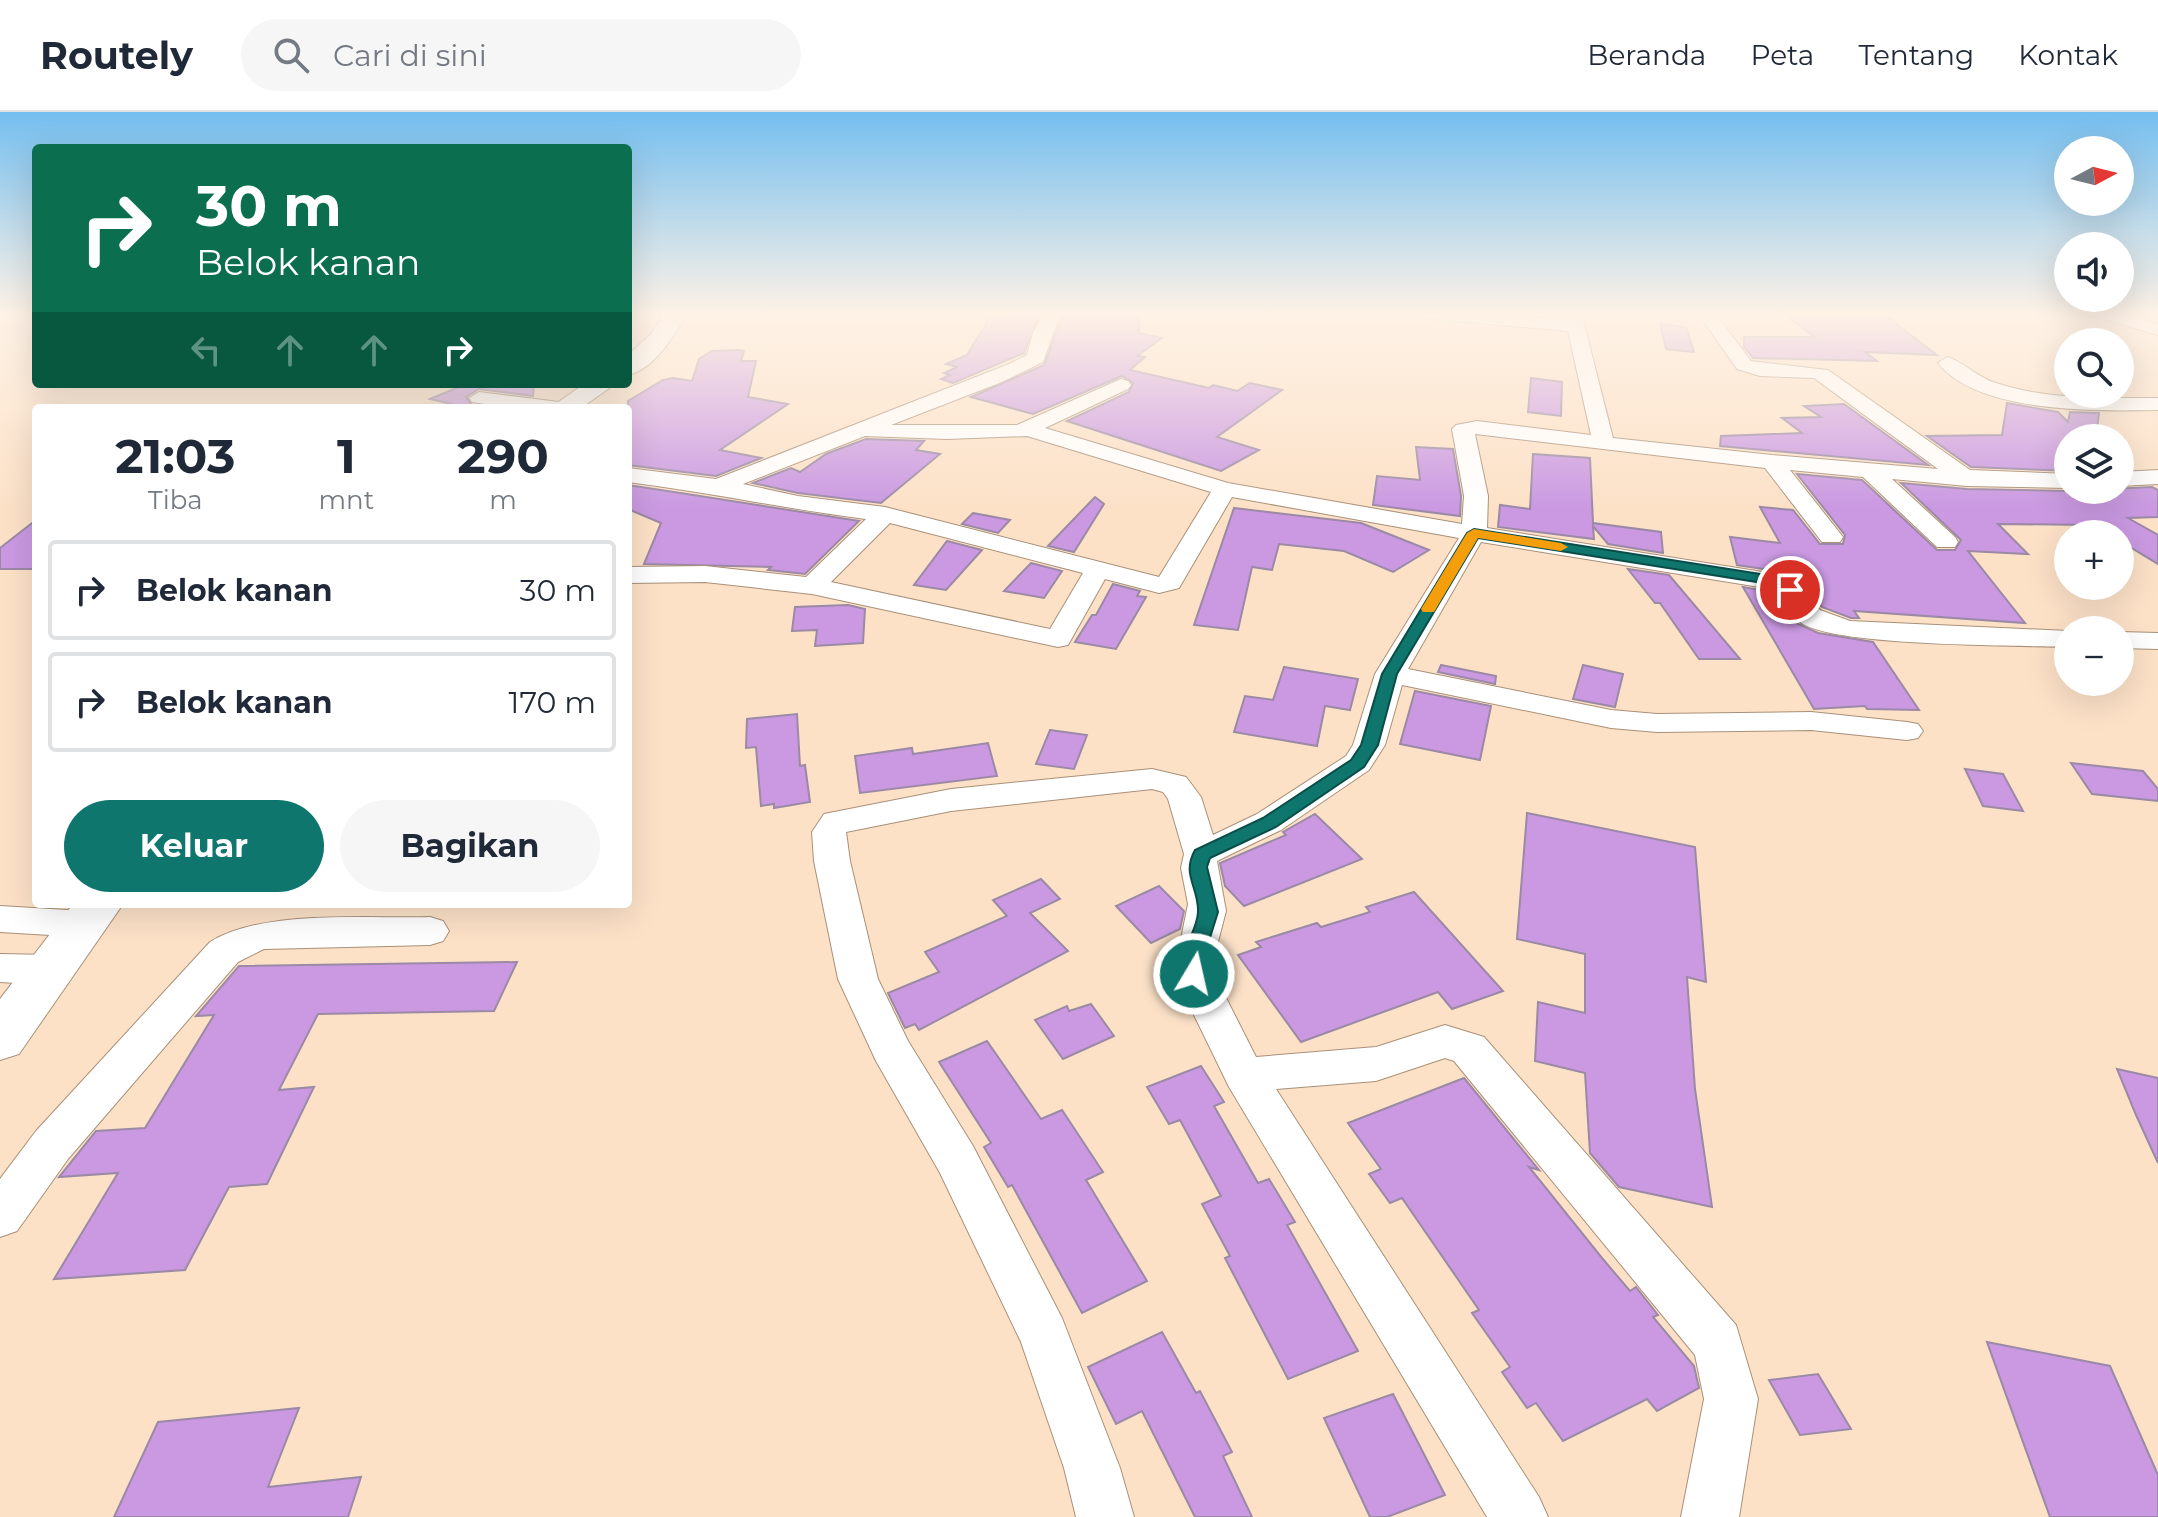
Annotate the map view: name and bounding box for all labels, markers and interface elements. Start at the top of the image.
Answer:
search box [241,19,801,91]
text: Routely [40,32,193,79]
icon: search [269,33,313,77]
text: Cari di sini [333,37,487,74]
text: Beranda [1587,38,1706,72]
text: Peta [1750,38,1814,72]
text: Tentang [1858,38,1974,72]
text: Kontak [2018,38,2118,72]
north arrow [2054,136,2134,216]
map controls [2054,136,2134,696]
text: 30 m [196,172,342,240]
icon: right [64,176,168,280]
button: sound [2054,232,2134,312]
text: Belok kanan [196,240,420,284]
icon: left [184,328,228,372]
icon: ahead [268,328,312,372]
icon: ahead [352,328,396,372]
icon: right [436,328,480,372]
button: search [2054,328,2134,408]
button: layers [2054,424,2134,504]
text: 21:03 [115,427,235,485]
text: 1 [337,427,356,485]
text: 290 [457,427,549,485]
text: Tiba [148,484,203,516]
text: mnt [319,484,374,516]
text: m [489,484,517,516]
button: + [2054,520,2134,600]
pin [1756,556,1824,624]
icon: right [68,568,112,612]
icon: arrive [1768,568,1812,612]
text: Belok kanan [136,572,333,609]
text: 30 m [520,572,596,609]
button: − [2054,616,2134,696]
icon: right [68,680,112,724]
text: Belok kanan [136,684,333,721]
text: 170 m [509,684,596,721]
button: Keluar [64,800,324,892]
button: Bagikan [340,800,600,892]
position arrow [1152,932,1236,1016]

